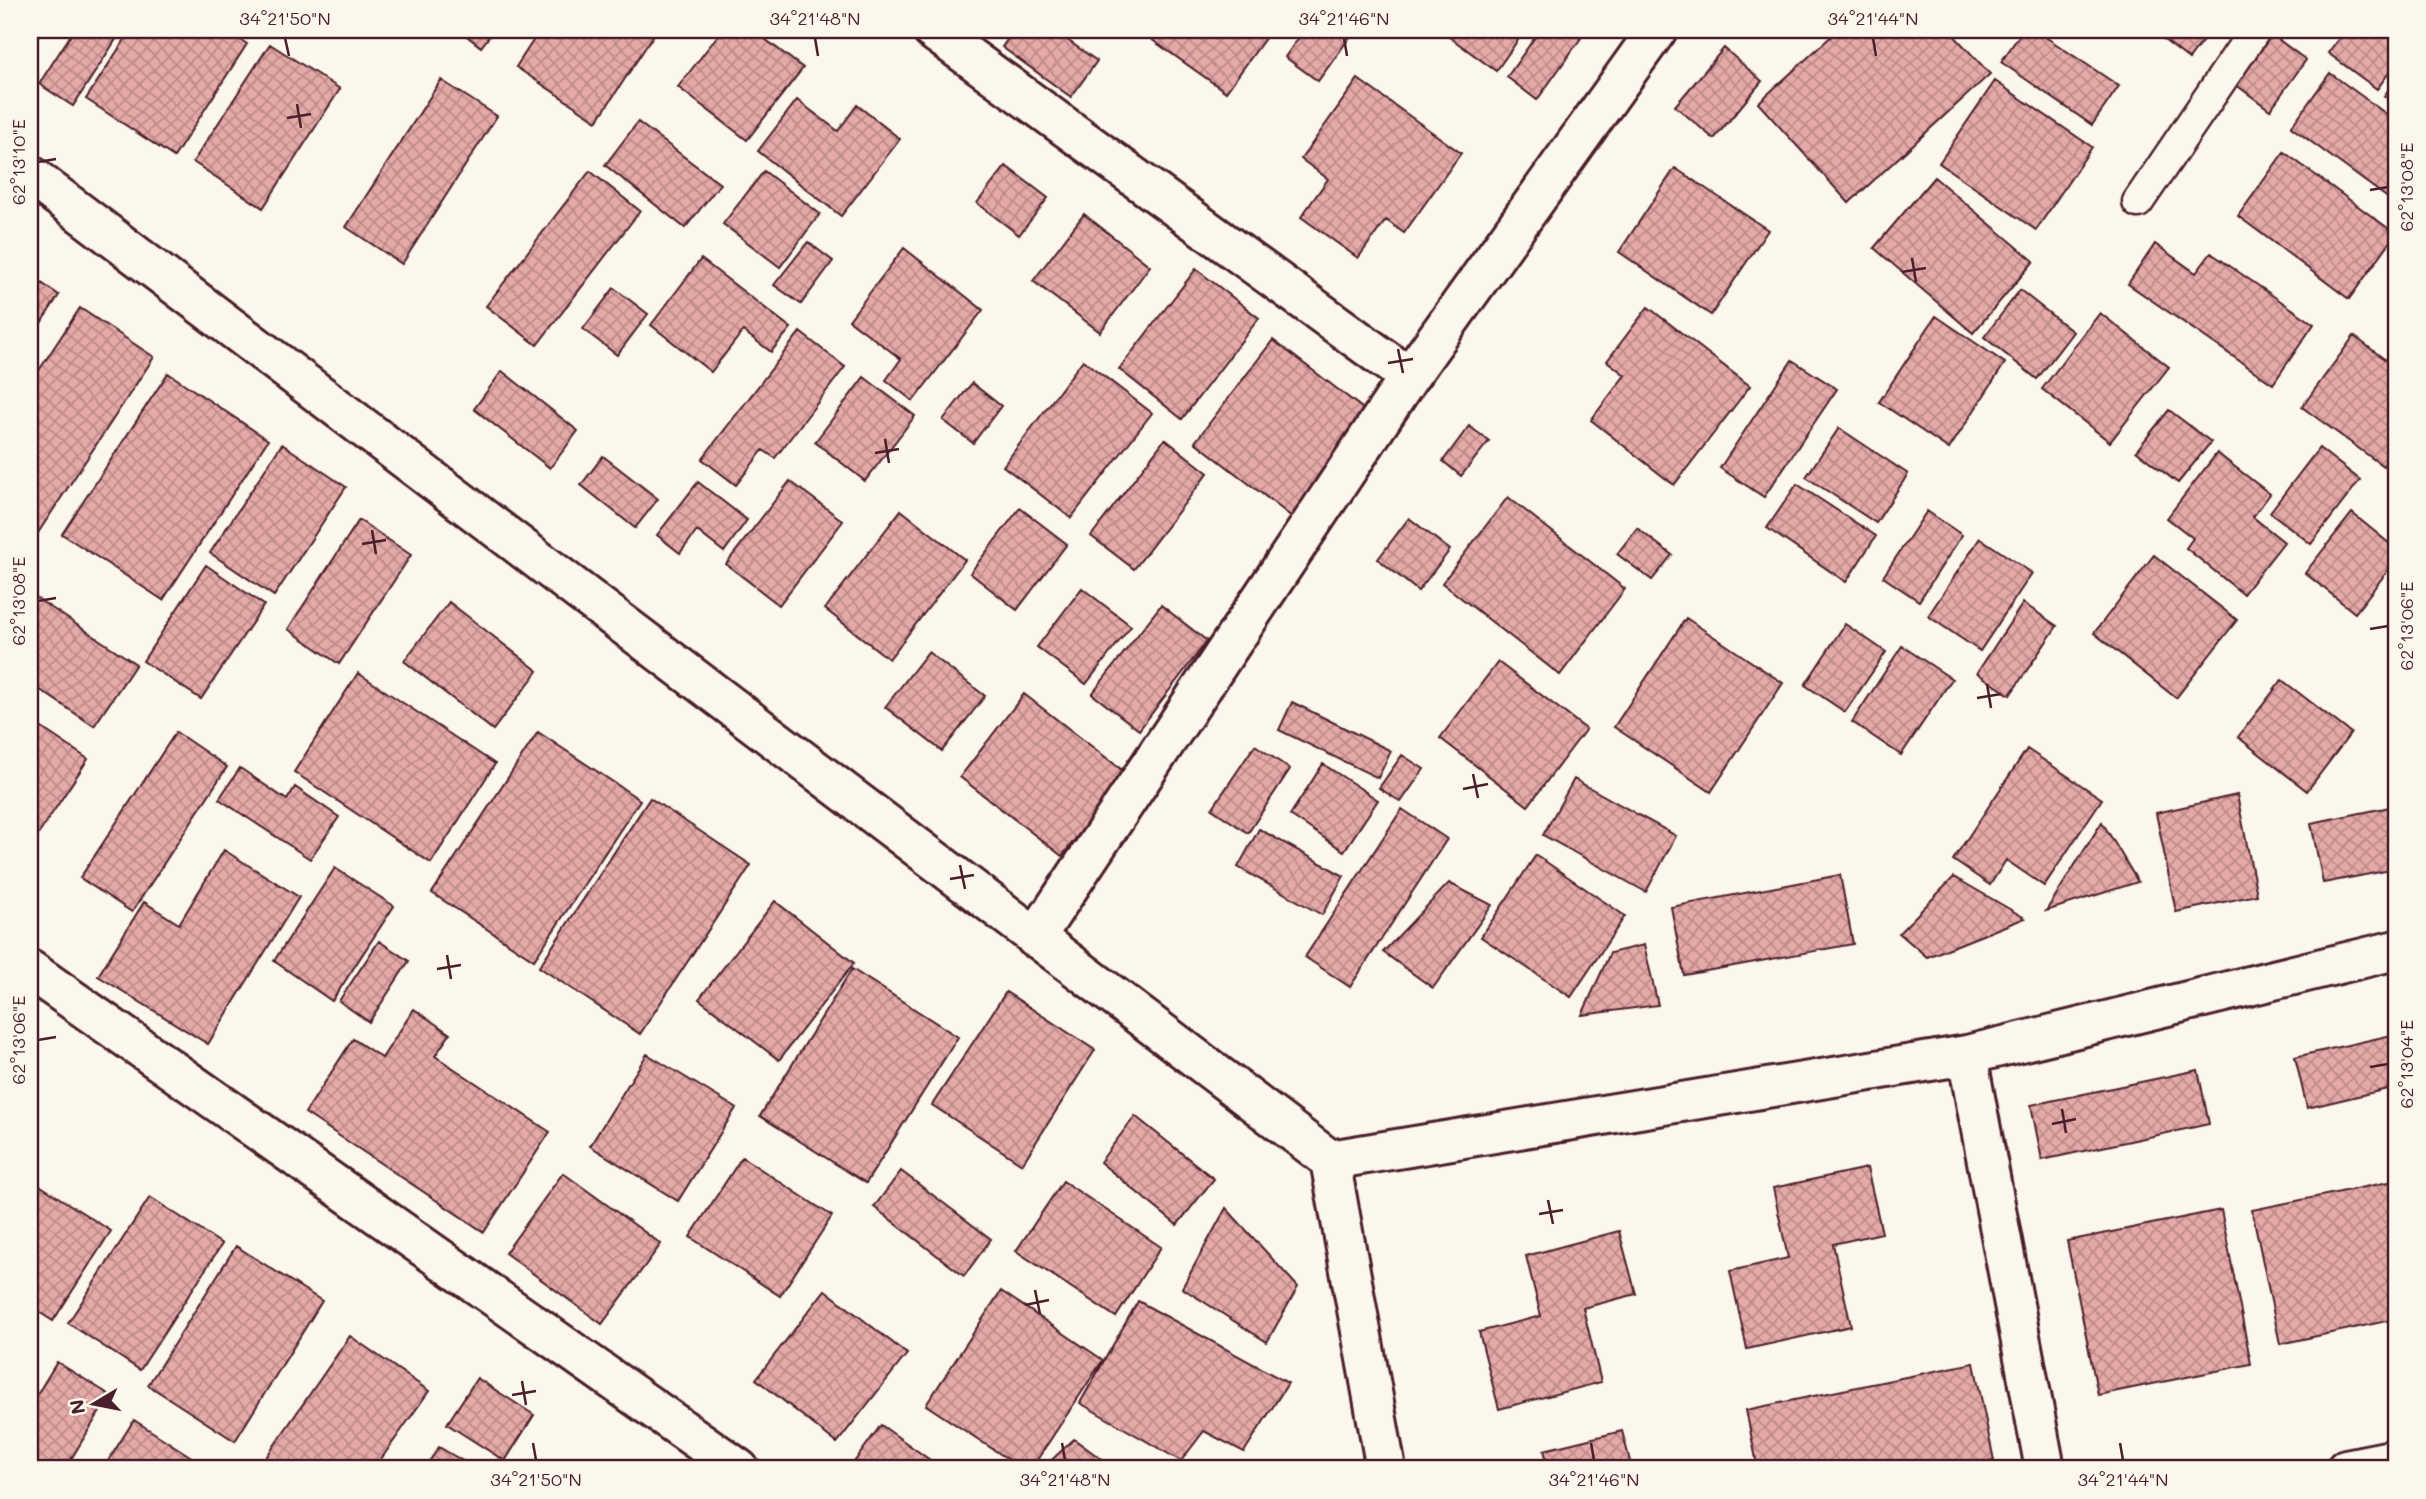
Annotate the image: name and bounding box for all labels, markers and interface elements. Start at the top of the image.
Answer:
text: 34°21'50"N [239,6,331,30]
text: 34°21'48"N [769,6,861,30]
text: 34°21'46"N [1298,6,1390,30]
text: 34°21'44"N [1828,6,1918,30]
text: 62°13'10"E [6,119,30,205]
text: 62°13'08"E [2394,142,2418,232]
text: 62°13'08"E [6,556,30,646]
text: 62°13'06"E [2394,581,2418,671]
text: 62°13'06"E [6,995,30,1085]
text: 62°13'04"E [2394,1020,2418,1108]
north arrow [60,1370,130,1440]
text: N [63,1398,90,1416]
text: 34°21'50"N [490,1467,582,1491]
text: 34°21'48"N [1019,1467,1111,1491]
text: 34°21'46"N [1548,1467,1640,1491]
text: 34°21'44"N [2078,1467,2168,1491]

